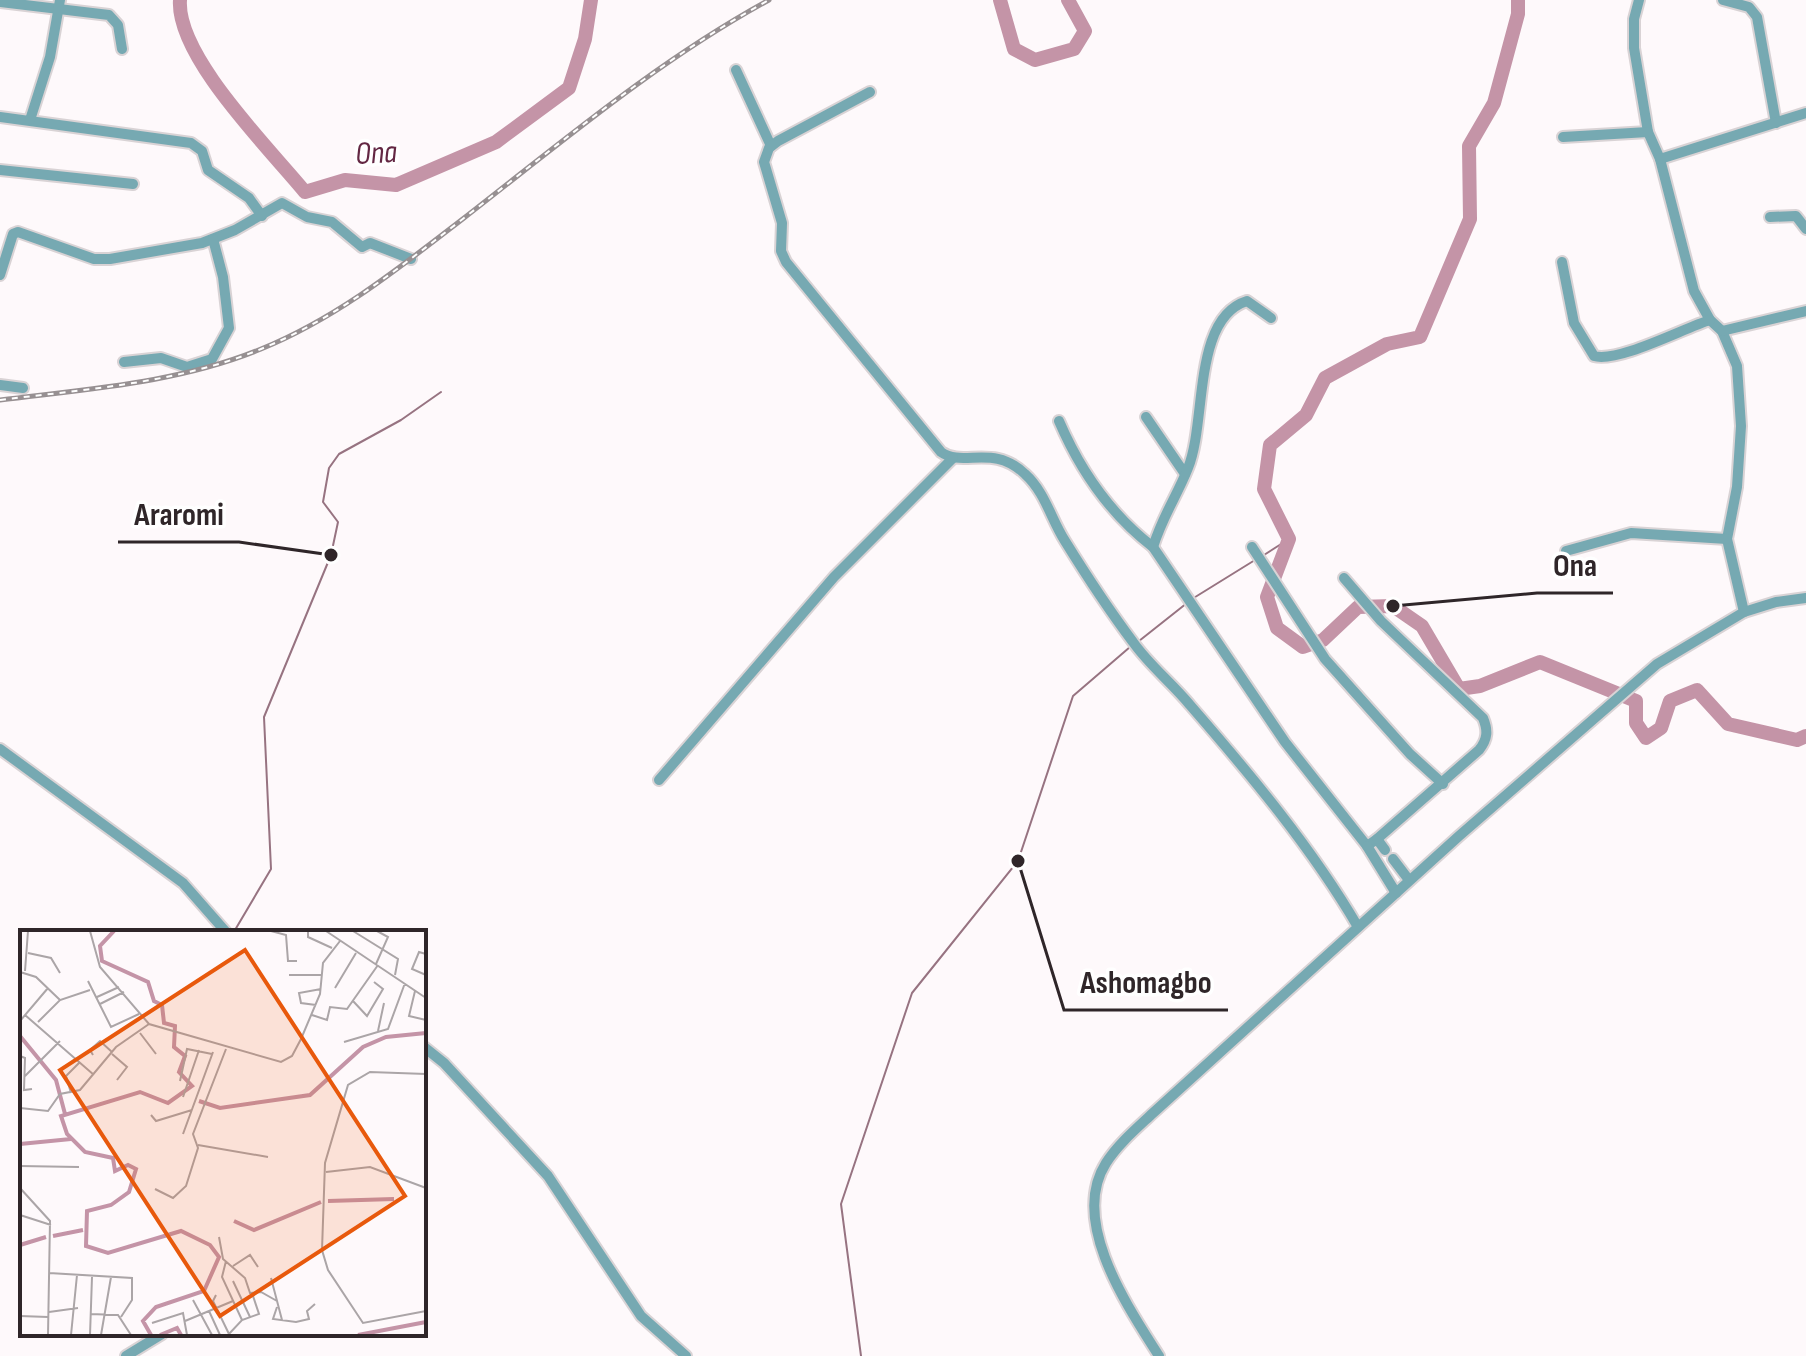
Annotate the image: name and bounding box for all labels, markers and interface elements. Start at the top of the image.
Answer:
water label: Ona [354,133,398,174]
callout: Araromi [118,486,239,542]
text: Araromi [133,496,224,535]
callout: Ona [1537,537,1613,593]
text: Ona [1553,547,1597,586]
inset map [20,930,426,1336]
callout: Ashomagbo [1064,954,1228,1010]
text: Ashomagbo [1079,964,1212,1003]

